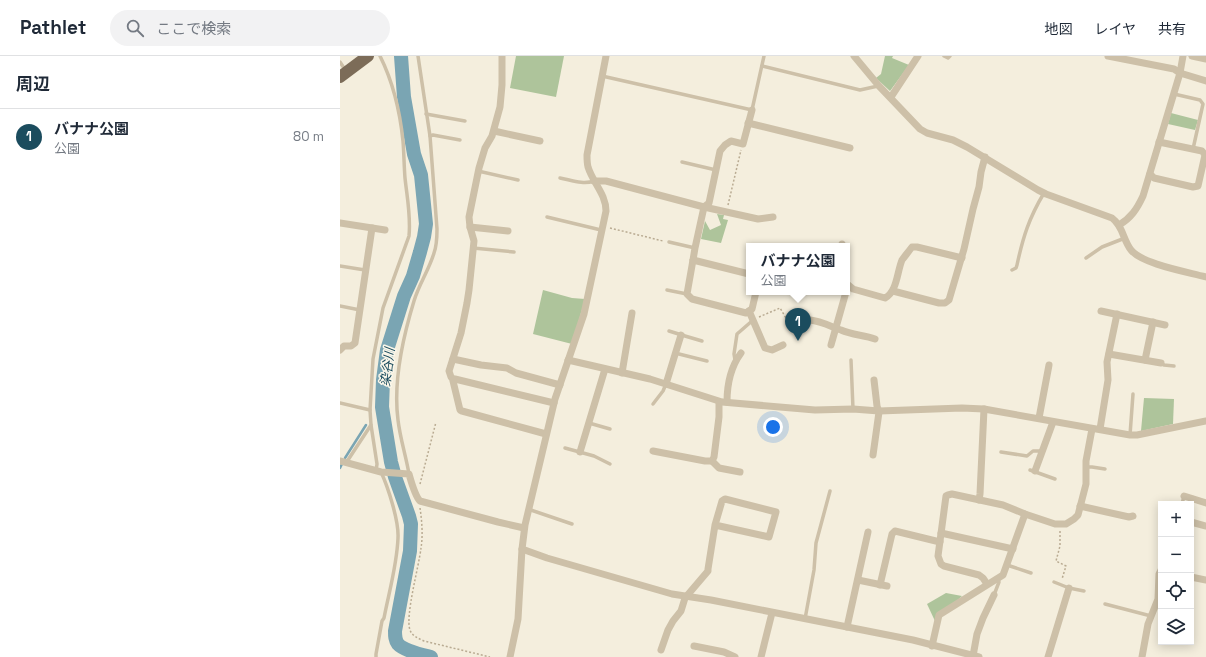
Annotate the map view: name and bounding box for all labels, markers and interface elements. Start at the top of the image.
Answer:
search box [110,10,390,46]
text: Pathlet [20,15,86,40]
icon: search [124,17,146,39]
text: ここで検索 [156,19,231,38]
text: 地図 [1044,20,1072,38]
text: レイヤ [1094,20,1136,38]
text: 共有 [1158,20,1186,38]
text: 周辺 [16,73,50,95]
text: バナナ公園 [54,119,129,138]
text: 1 [26,128,32,145]
text: 80 m [293,128,324,145]
text: 公園 [54,140,80,157]
popup [746,243,850,295]
text: バナナ公園 [760,251,836,270]
text: 公園 [760,272,787,289]
pin: 1 [785,308,811,341]
water label: 染谷川 [377,345,399,387]
your location [763,417,783,437]
map controls [1158,501,1194,645]
button: + [1158,501,1194,537]
button: − [1158,537,1194,573]
button: locate [1158,573,1194,609]
button: layers [1158,609,1194,645]

